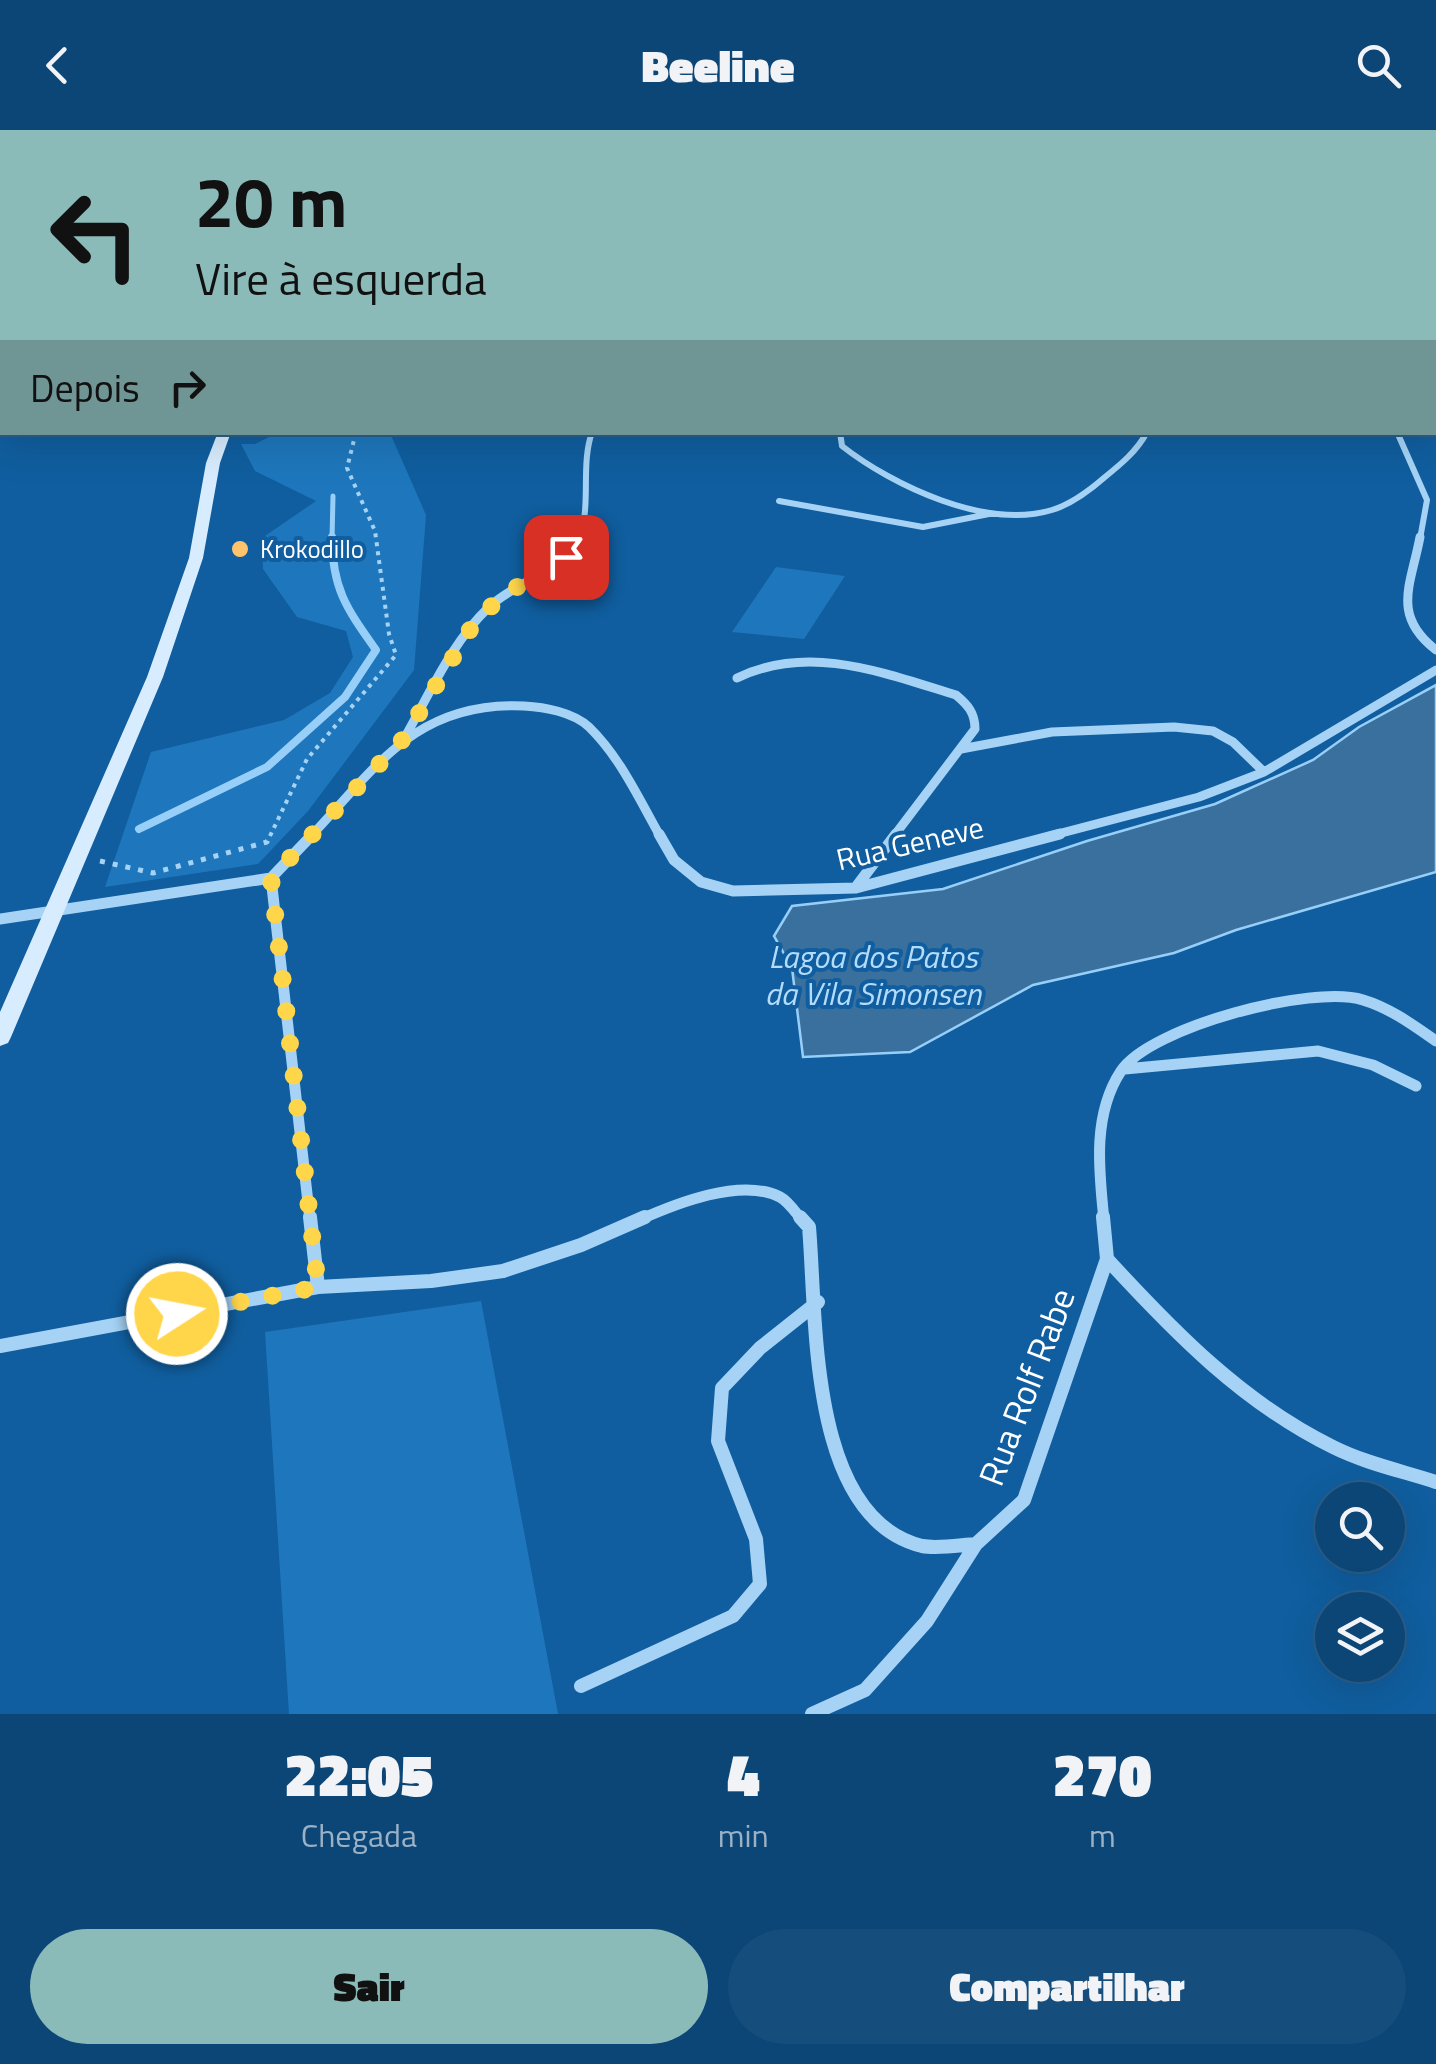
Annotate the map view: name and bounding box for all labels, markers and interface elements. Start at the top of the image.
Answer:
text: Beeline [641,31,795,99]
icon: back [30,38,85,93]
icon: search [1351,38,1406,93]
text: 20 m [195,148,348,254]
icon: left [30,170,160,300]
text: Vire à esquerda [195,244,487,312]
text: Depois [30,359,140,417]
icon: right [160,360,215,415]
pin [524,515,609,600]
place label: Krokodillo [260,530,364,568]
icon: arrive [539,530,594,585]
marker: Krokodillo [229,538,251,560]
street label: Rua Geneve [832,804,988,882]
water label: Lagoa dos Patos da Vila Simonsen [765,932,982,1017]
position arrow [125,1262,229,1366]
street label: Rua Rolf Rabe [964,1280,1088,1493]
map controls [1315,1482,1405,1682]
button: search [1315,1482,1405,1572]
button: layers [1315,1592,1405,1682]
text: 22:05 [284,1728,433,1819]
text: 4 [727,1728,760,1819]
text: 270 [1053,1728,1152,1819]
text: Chegada [301,1811,417,1859]
text: min [718,1811,769,1859]
text: m [1089,1811,1116,1859]
button: Sair [30,1929,708,2044]
button: Compartilhar [728,1929,1406,2044]

